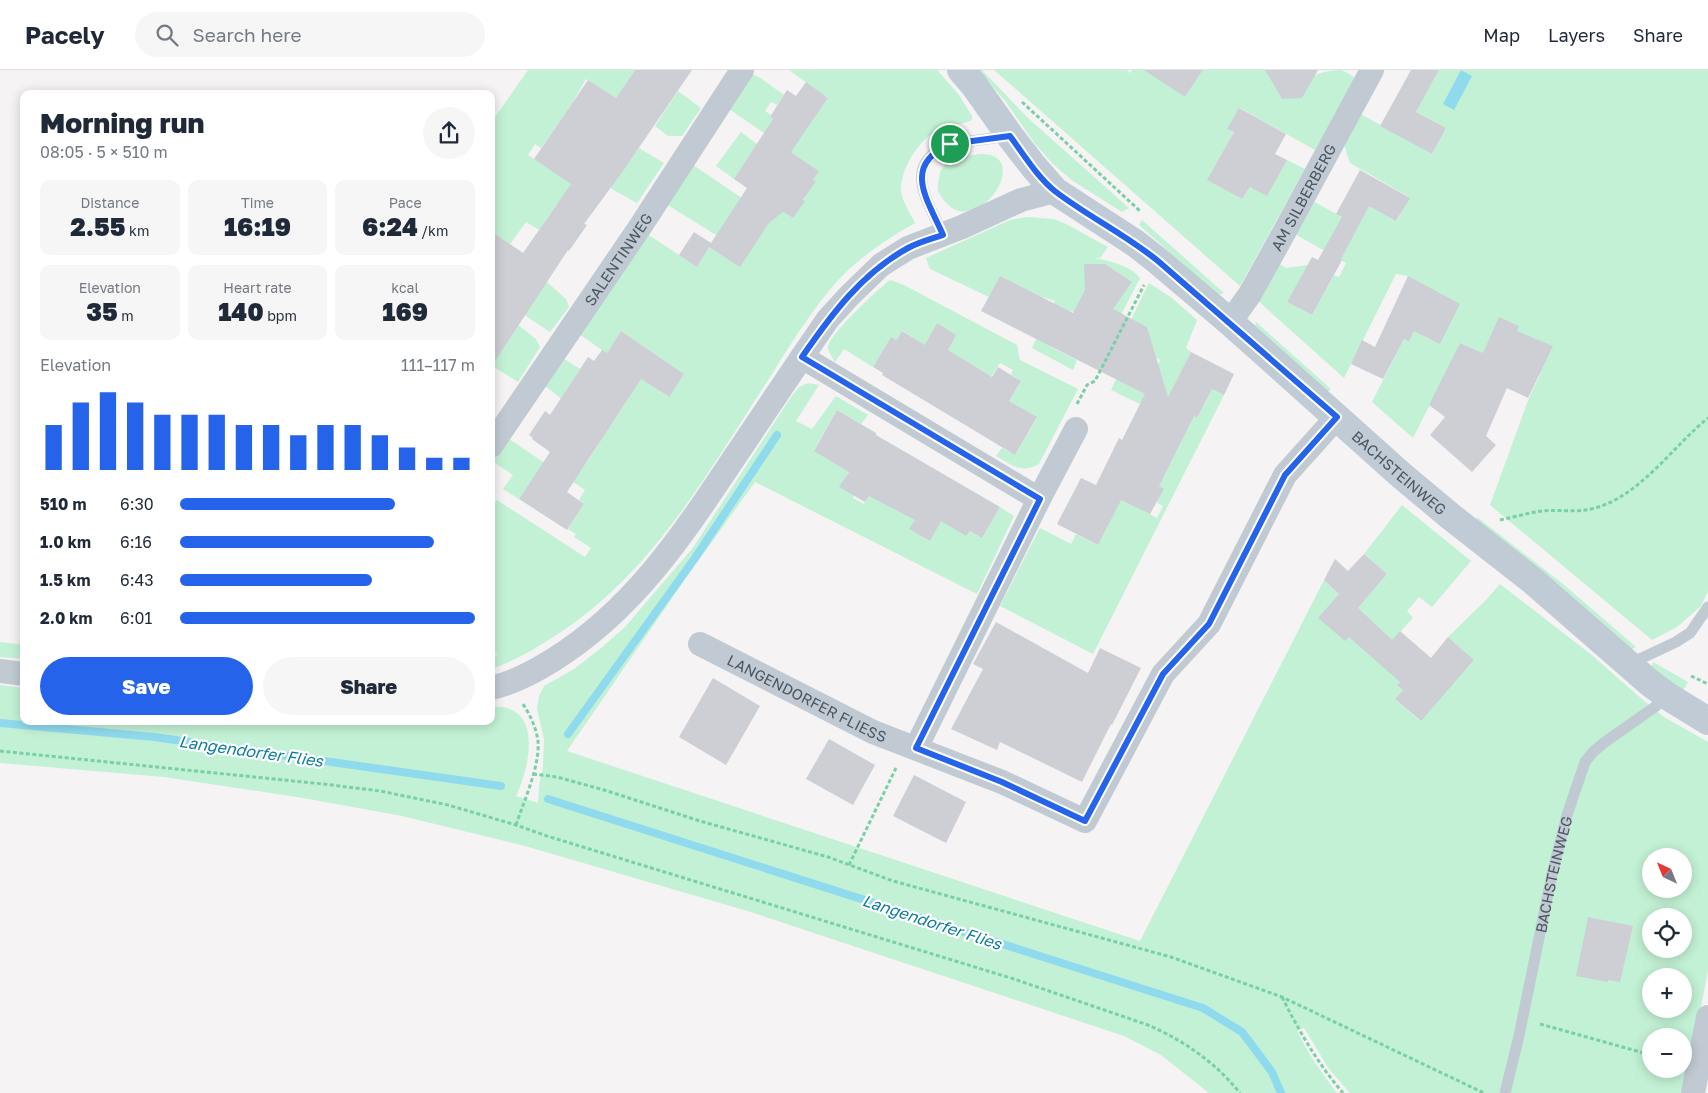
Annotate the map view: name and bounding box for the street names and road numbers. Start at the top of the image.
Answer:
street label: AM SILBERBERG [1267,140,1339,254]
street label: SALENTINWEG [580,209,656,309]
street label: BACHSTEINWEG [1348,427,1450,518]
street label: LANGENDORFER FLIESS [724,650,889,745]
street label: BACHSTEINWEG [1531,814,1575,934]

